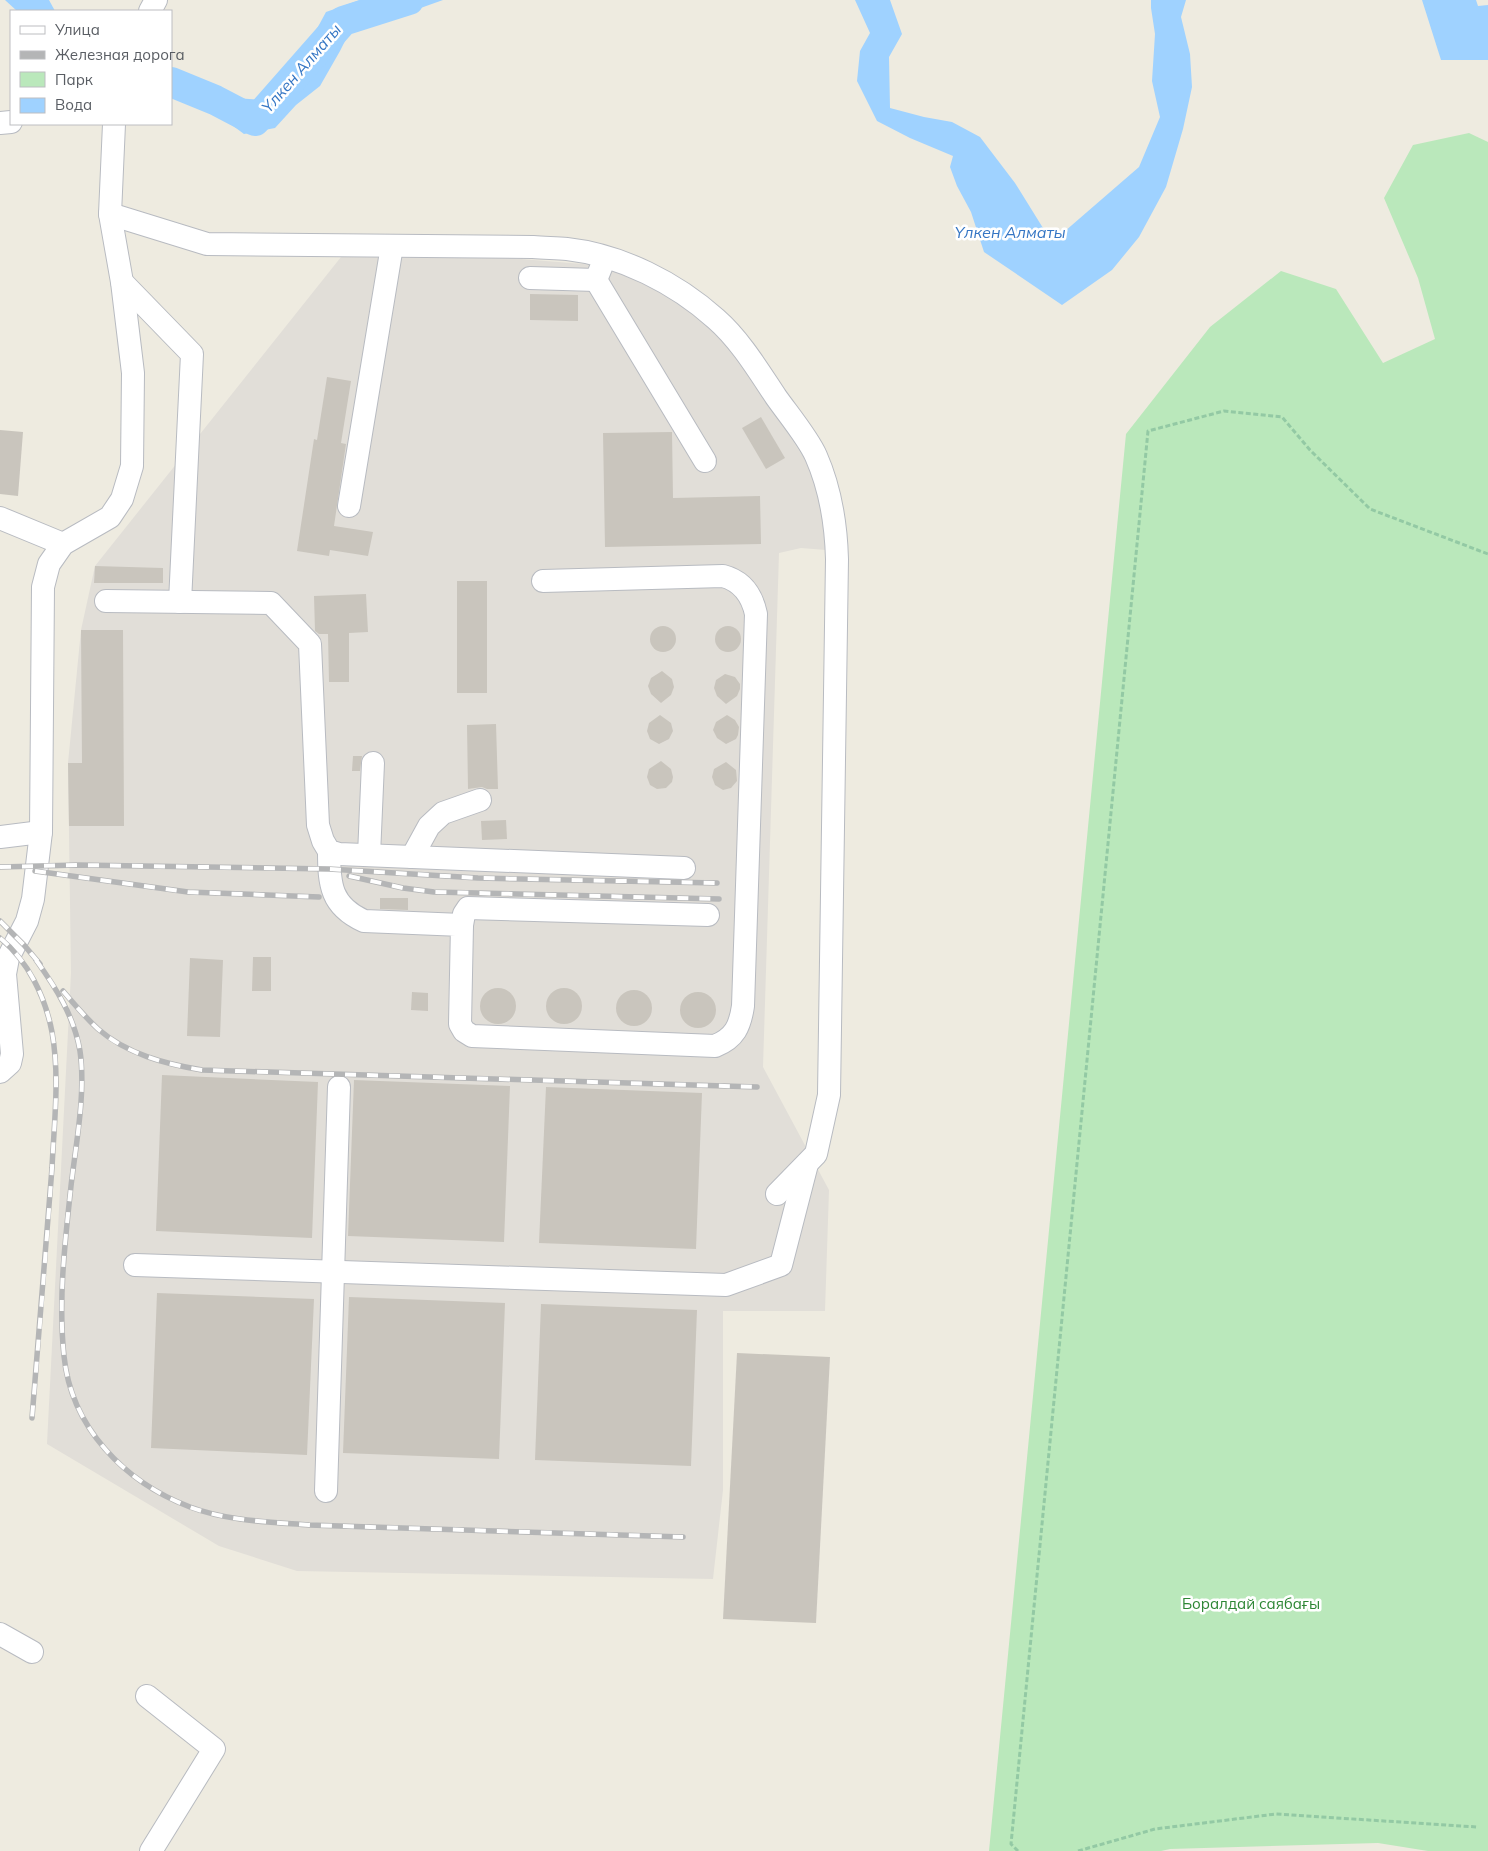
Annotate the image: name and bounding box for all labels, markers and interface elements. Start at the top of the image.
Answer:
legend [10,10,172,125]
water label: Үлкен Алматы [257,19,345,117]
text: Улица [54,20,100,39]
text: Железная дорога [55,45,185,64]
text: Парк [55,70,94,89]
text: Вода [55,95,92,114]
water label: Үлкен Алматы [954,222,1066,242]
park label: Боралдай саябағы [1182,1594,1320,1613]

